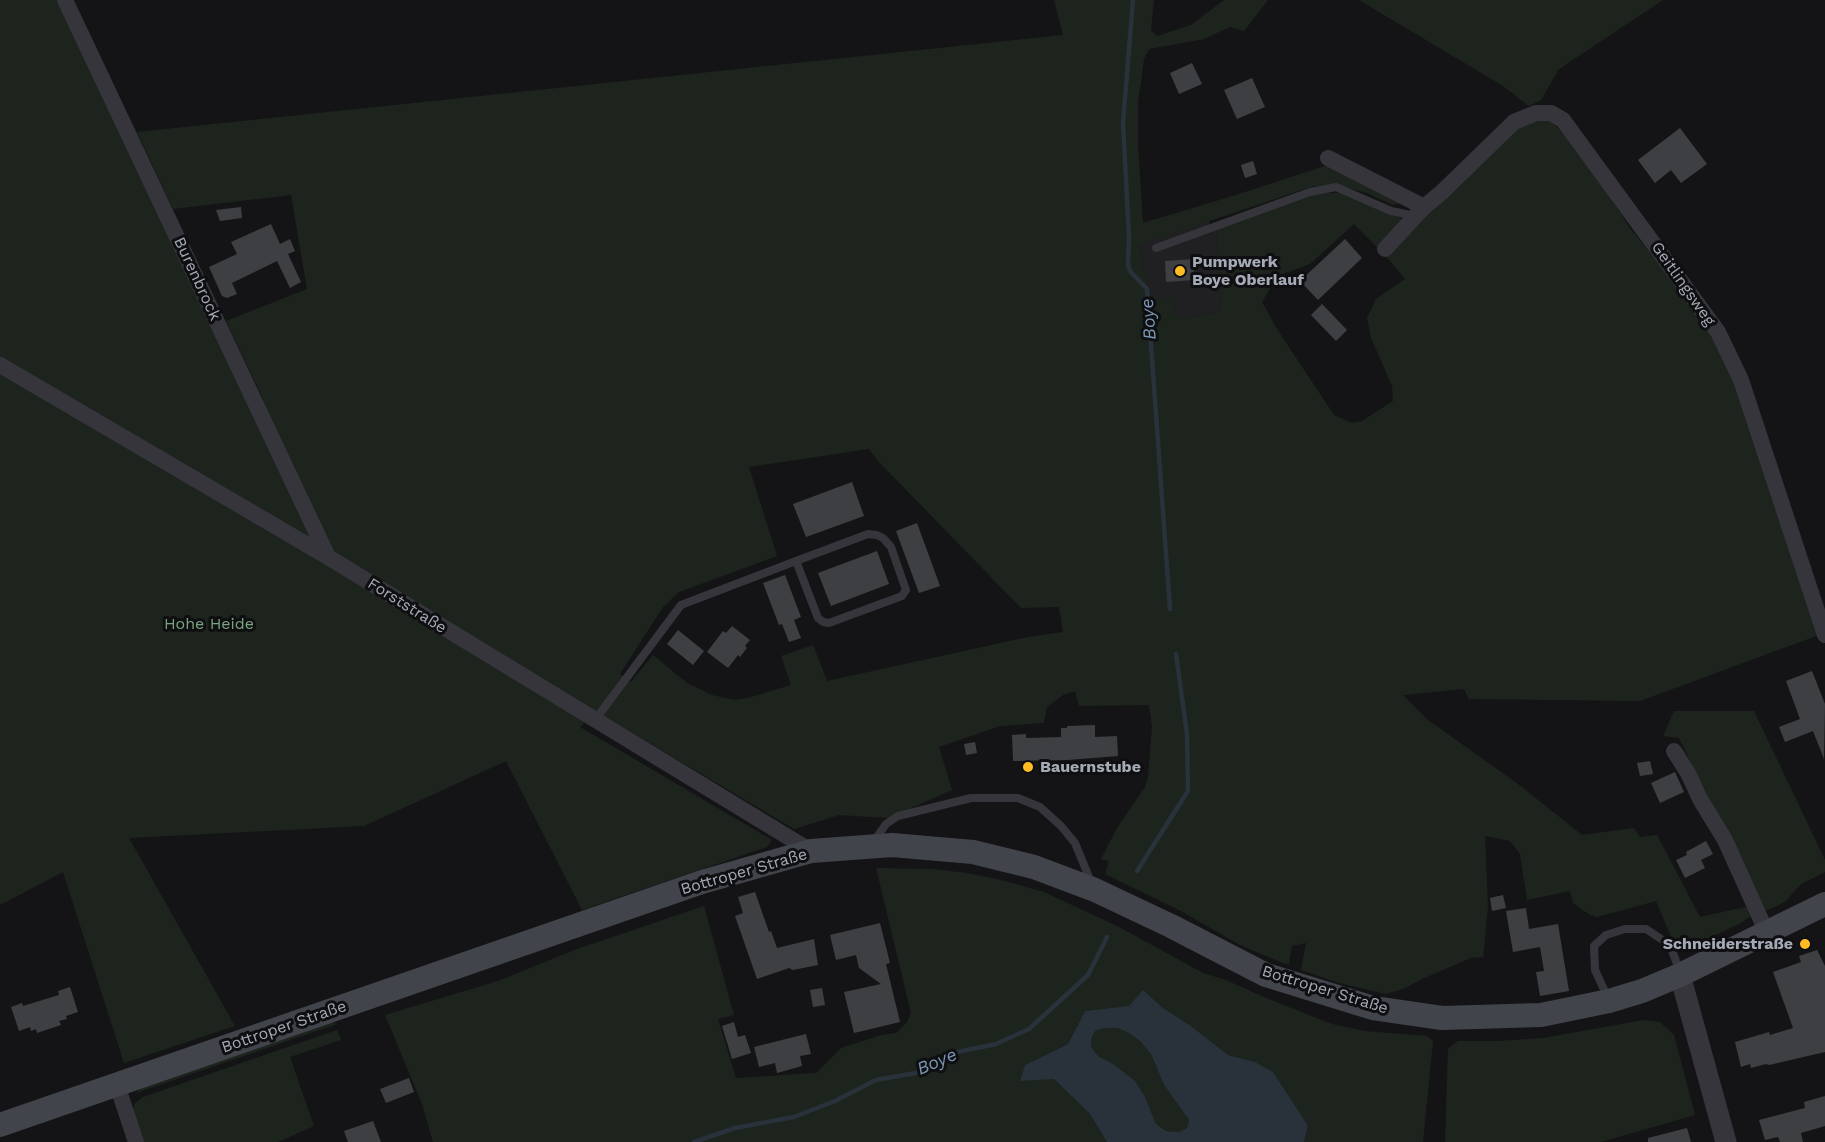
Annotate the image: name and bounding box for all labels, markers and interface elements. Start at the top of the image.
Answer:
street label: Burenbrock [169,234,225,324]
street label: Geitlingsweg [1647,238,1719,330]
place label: Pumpwerk Boye Oberlauf [1192,252,1304,290]
marker: Pumpwerk Boye Oberlauf [1173,264,1187,278]
water label: Boye [1137,297,1161,341]
street label: Forststraße [364,574,450,638]
park label: Hohe Heide [164,614,254,634]
place label: Bauernstube [1040,757,1141,777]
marker: Bauernstube [1021,760,1035,774]
street label: Bottroper Straße [678,845,810,899]
place label: Schneiderstraße [1663,934,1793,954]
marker: Schneiderstraße [1798,937,1812,951]
street label: Bottroper Straße [1260,962,1390,1018]
street label: Bottroper Straße [219,997,349,1057]
water label: Boye [914,1044,960,1080]

